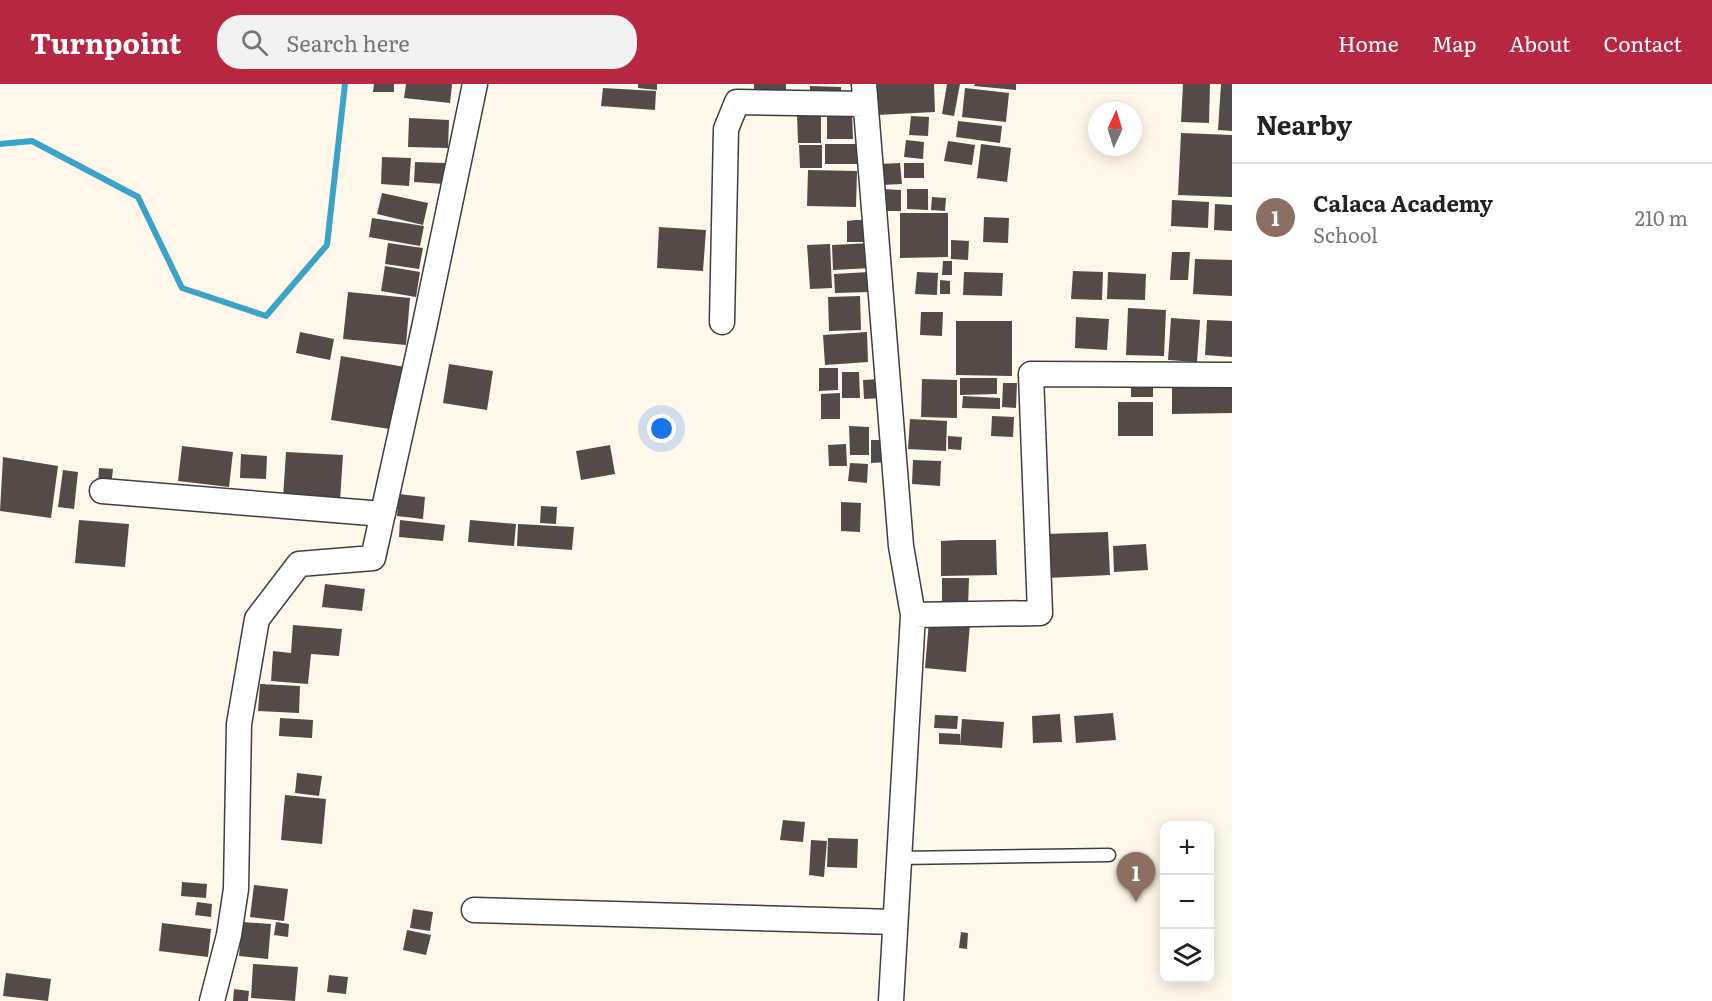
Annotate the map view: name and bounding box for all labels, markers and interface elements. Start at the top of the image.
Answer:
search box [217,15,637,69]
text: Turnpoint [30,21,181,63]
icon: search [238,26,271,59]
text: Search here [286,26,410,59]
text: Home [1338,27,1399,58]
text: Map [1432,27,1476,58]
text: About [1509,27,1571,58]
text: Contact [1604,27,1682,58]
north arrow [1088,102,1142,156]
text: Nearby [1256,104,1352,143]
text: Calaca Academy [1313,186,1493,219]
text: 1 [1271,202,1280,232]
text: 210 m [1635,202,1688,232]
text: School [1313,219,1378,249]
your location [647,414,676,443]
map controls [1160,821,1214,983]
button: + [1160,821,1214,875]
pin: 1 [1116,852,1156,902]
button: − [1160,875,1214,929]
button: layers [1160,929,1214,983]

